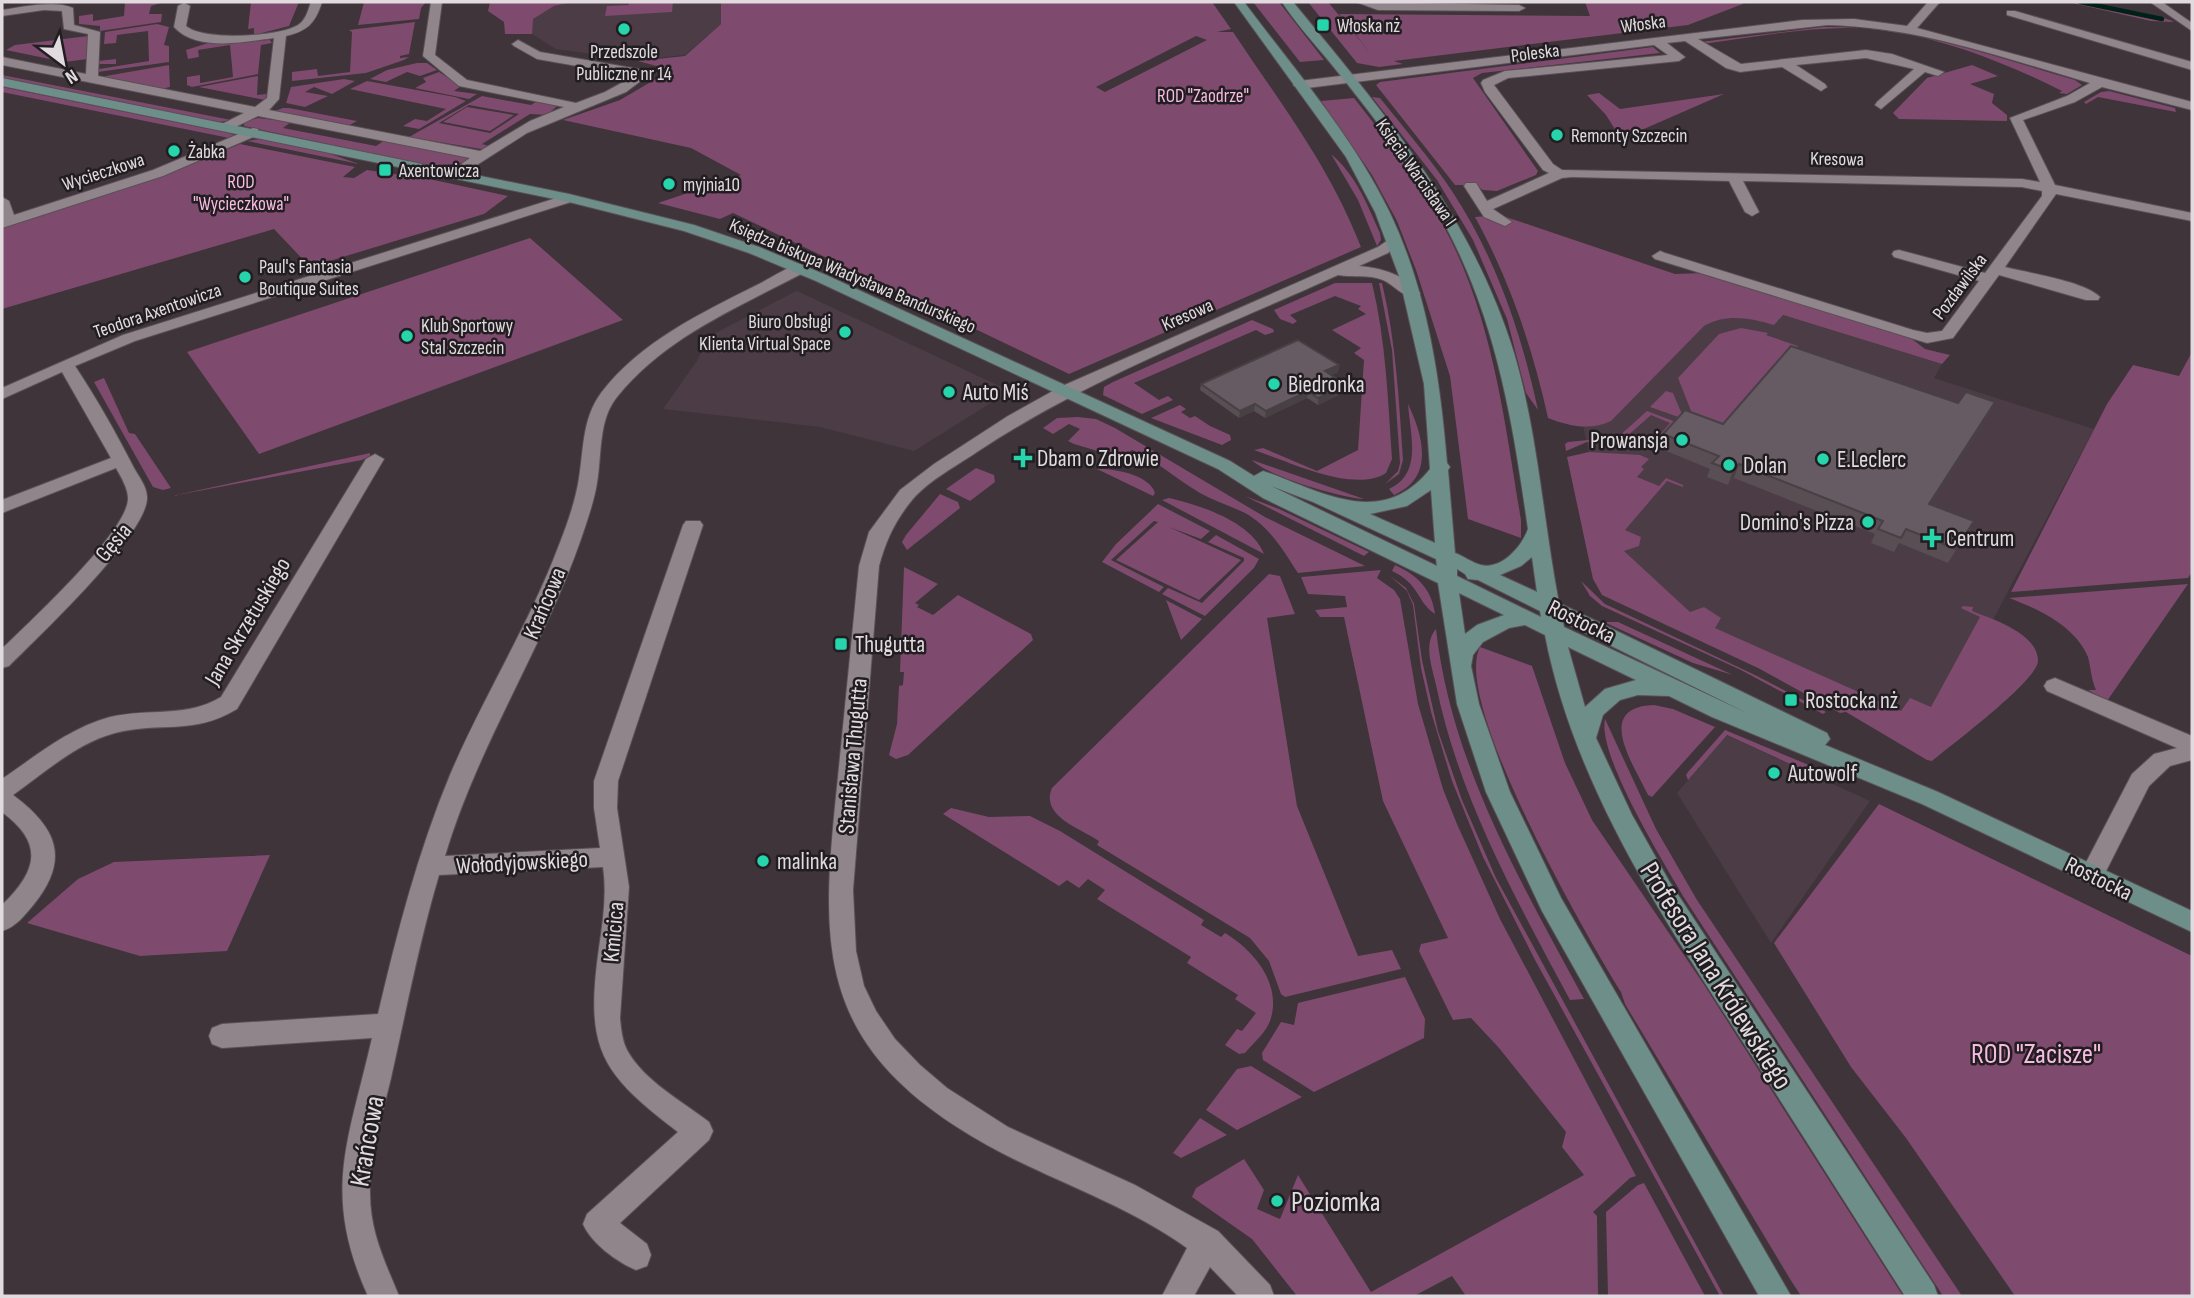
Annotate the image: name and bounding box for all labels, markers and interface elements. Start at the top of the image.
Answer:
street label: Włoska [1619,10,1667,39]
place label: Włoska nż [1337,15,1400,38]
marker: Włoska nż [1315,17,1331,33]
marker: Przedszole Publiczne nr 14 [616,21,632,37]
north arrow [28,28,98,98]
street label: Poleska [1510,39,1561,68]
place label: Przedszole Publiczne nr 14 [576,41,672,86]
text: N [61,64,82,89]
park label: ROD "Zaodrze" [1157,85,1249,108]
street label: Księcia Warcisława I [1370,115,1461,231]
place label: Remonty Szczecin [1571,125,1687,148]
marker: Remonty Szczecin [1549,127,1565,143]
place label: Żabka [188,141,225,164]
marker: Żabka [166,143,182,159]
street label: Wycieczkowa [60,148,147,196]
street label: Kresowa [1810,148,1864,171]
place label: Axentowicza [398,160,479,183]
marker: Axentowicza [377,162,393,178]
park label: ROD "Wycieczkowa" [193,171,289,216]
place label: myjnia10 [683,174,740,197]
marker: myjnia10 [661,176,677,192]
street label: Księdza biskupa Władysława Bandurskiego [726,214,979,339]
street label: Pozdawilska [1928,249,1992,324]
place label: Paul's Fantasia Boutique Suites [259,256,359,301]
marker: Paul's Fantasia Boutique Suites [237,269,253,285]
street label: Teodora Axentowicza [91,279,224,344]
street label: Kresowa [1158,294,1217,337]
place label: Biuro Obsługi Klienta Virtual Space [699,311,831,356]
place label: Klub Sportowy Stal Szczecin [421,315,514,360]
marker: Biuro Obsługi Klienta Virtual Space [837,324,853,340]
marker: Klub Sportowy Stal Szczecin [399,328,415,344]
place label: Biedronka [1288,371,1365,399]
marker: Biedronka [1266,376,1282,392]
place label: Auto Miś [962,379,1029,407]
marker: Auto Miś [941,384,957,400]
place label: Prowansja [1590,427,1668,455]
marker: Prowansja [1674,432,1690,448]
place label: Dbam o Zdrowie [1037,445,1159,473]
place label: E.Leclerc [1837,446,1906,474]
marker: Dbam o Zdrowie [1015,450,1031,466]
marker: E.Leclerc [1815,451,1831,467]
place label: Dolan [1743,452,1787,480]
marker: Dolan [1721,457,1737,473]
place label: Domino's Pizza [1740,509,1854,537]
marker: Domino's Pizza [1860,514,1876,530]
street label: Gęsia [89,517,138,568]
place label: Centrum [1946,525,2014,553]
marker: Centrum [1924,530,1940,546]
street label: Jana Skrzetuskiego [198,553,297,691]
street label: Krańcowa [517,563,573,643]
street label: Rostocka [1543,594,1620,650]
place label: Thugutta [855,631,925,659]
marker: Thugutta [833,636,849,652]
street label: Stanisława Thugutta [832,677,874,835]
place label: Rostocka nż [1805,687,1898,715]
marker: Rostocka nż [1783,692,1799,708]
place label: Autowolf [1787,760,1857,788]
marker: Autowolf [1766,765,1782,781]
street label: Wołodyjowskiego [455,846,589,880]
place label: malinka [777,848,837,876]
street label: Rostocka [2060,851,2137,907]
marker: malinka [755,853,771,869]
street label: Profesora Jana Królewskiego [1632,856,1799,1095]
street label: Kmicica [597,901,631,963]
park label: ROD "Zacisze" [1971,1038,2101,1071]
street label: Krańcowa [343,1093,392,1189]
place label: Poziomka [1291,1186,1381,1219]
marker: Poziomka [1269,1193,1285,1209]

